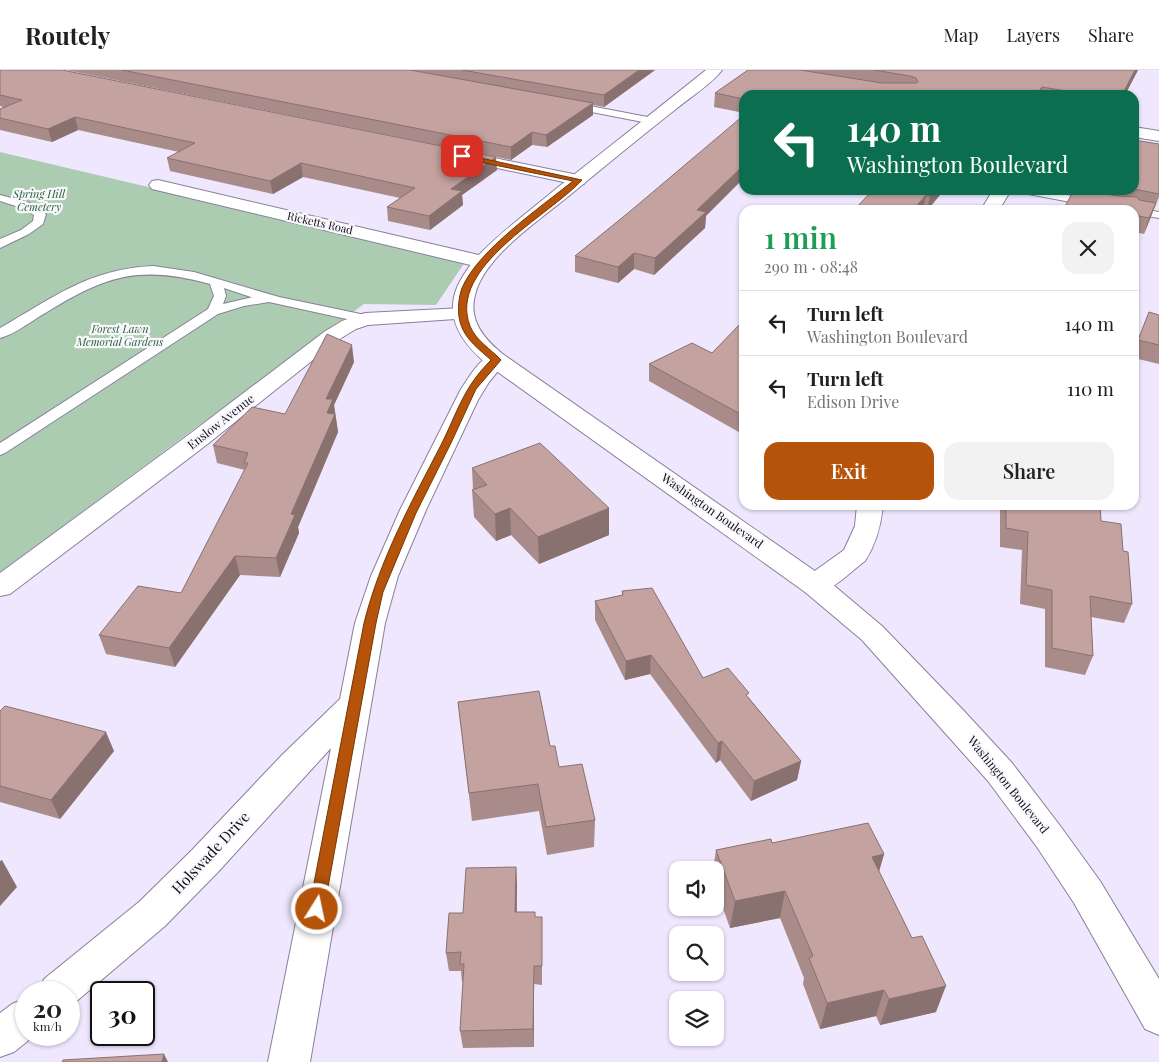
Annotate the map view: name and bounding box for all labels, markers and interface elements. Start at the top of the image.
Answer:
text: Routely [25,19,110,51]
text: Map [943,23,978,47]
text: Layers [1006,23,1060,47]
text: Share [1088,23,1134,47]
text: 140 m [847,104,941,151]
icon: left [764,110,829,175]
pin [441,135,483,177]
icon: arrive [448,142,476,170]
text: Washington Boulevard [847,149,1068,179]
park label: Spring Hill Cemetery [12,186,66,214]
street label: Ricketts Road [286,208,355,237]
text: 1 min [764,217,837,257]
button: close [1062,222,1114,274]
text: 290 m · 08:48 [764,256,858,277]
text: Turn left [807,300,884,326]
icon: left [764,309,792,337]
text: 140 m [1065,310,1114,336]
park label: Forest Lawn Memorial Gardens [76,321,164,349]
text: Washington Boulevard [807,326,968,347]
text: Turn left [807,365,884,391]
icon: left [764,374,792,402]
text: 110 m [1067,375,1114,401]
street label: Enslow Avenue [184,390,257,452]
text: Edison Drive [807,391,899,412]
button: Exit [764,442,934,500]
button: Share [944,442,1114,500]
street label: Washington Boulevard [658,468,767,551]
street label: Washington Boulevard [964,732,1053,836]
street label: Holswade Drive [167,807,254,898]
map controls [669,861,724,1046]
button: sound [669,861,724,916]
position arrow [290,882,342,934]
button: search [669,926,724,981]
speed limit sign: 30 [90,981,155,1046]
text: 20 [33,991,62,1024]
button: layers [669,991,724,1046]
text: km/h [33,1018,62,1034]

